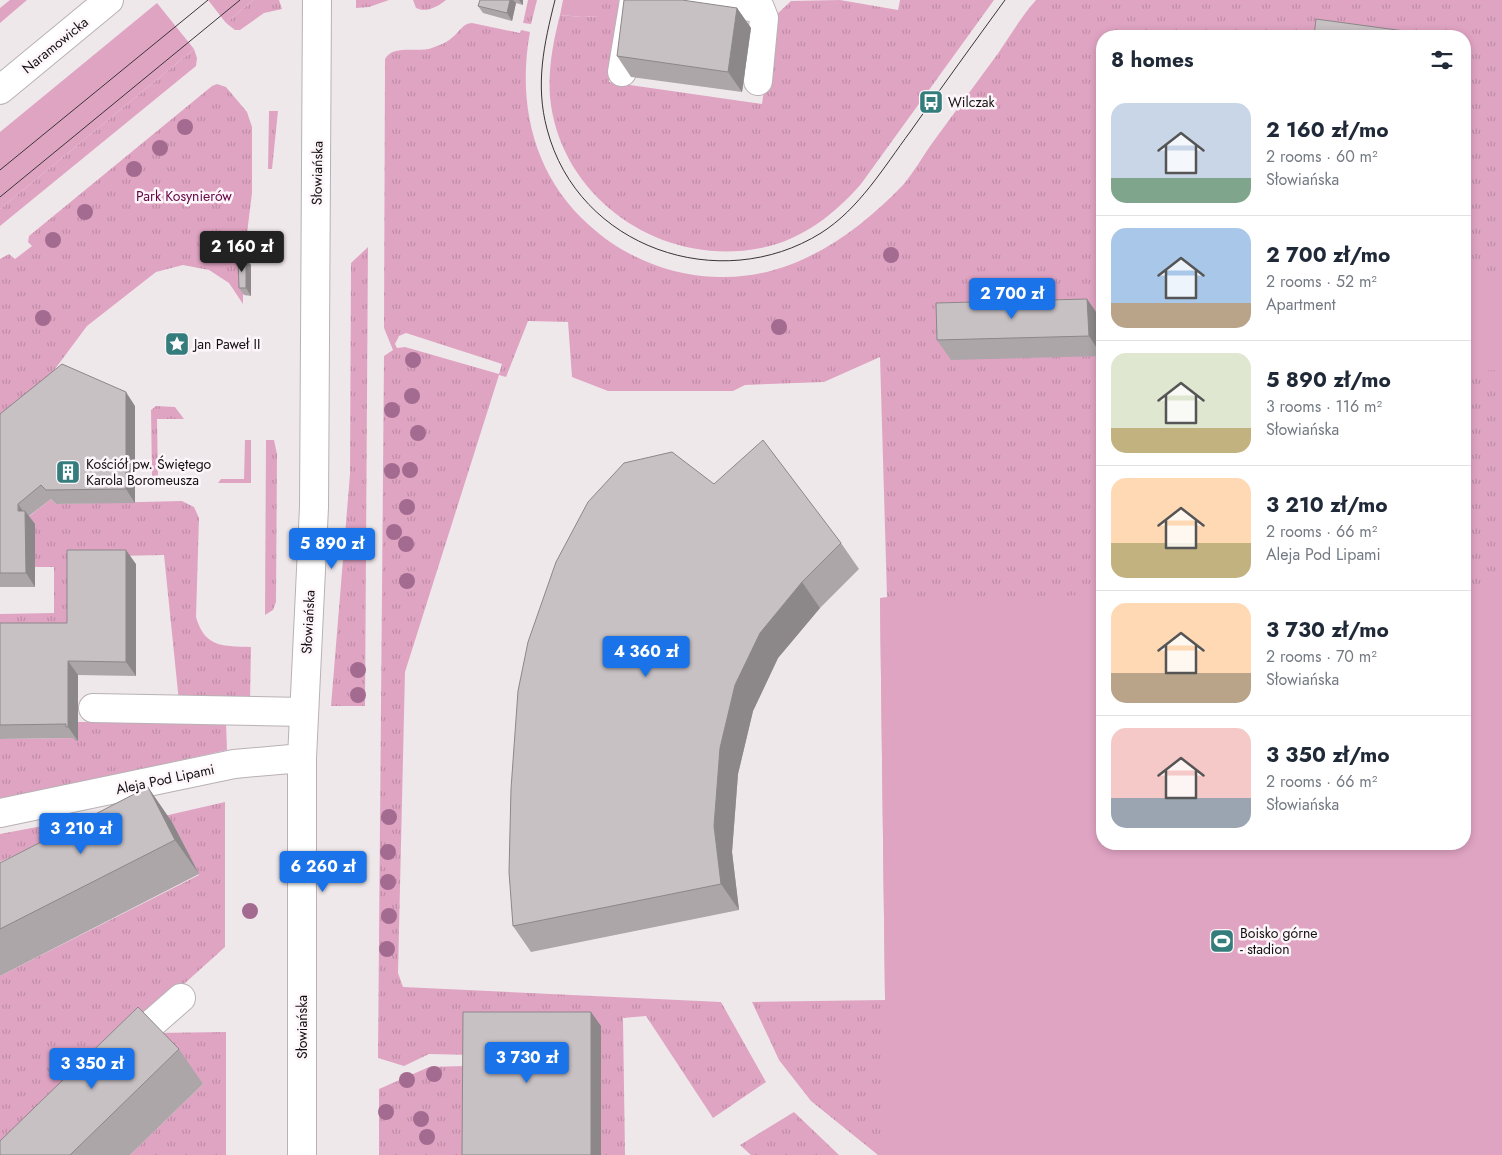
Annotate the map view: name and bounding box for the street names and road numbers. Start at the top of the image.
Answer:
street label: Naramowicka [18,12,92,78]
street label: Słowiańska [306,141,328,205]
street label: Słowiańska [296,589,320,655]
street label: Aleja Pod Lipami [114,759,216,799]
street label: Słowiańska [292,995,312,1059]

